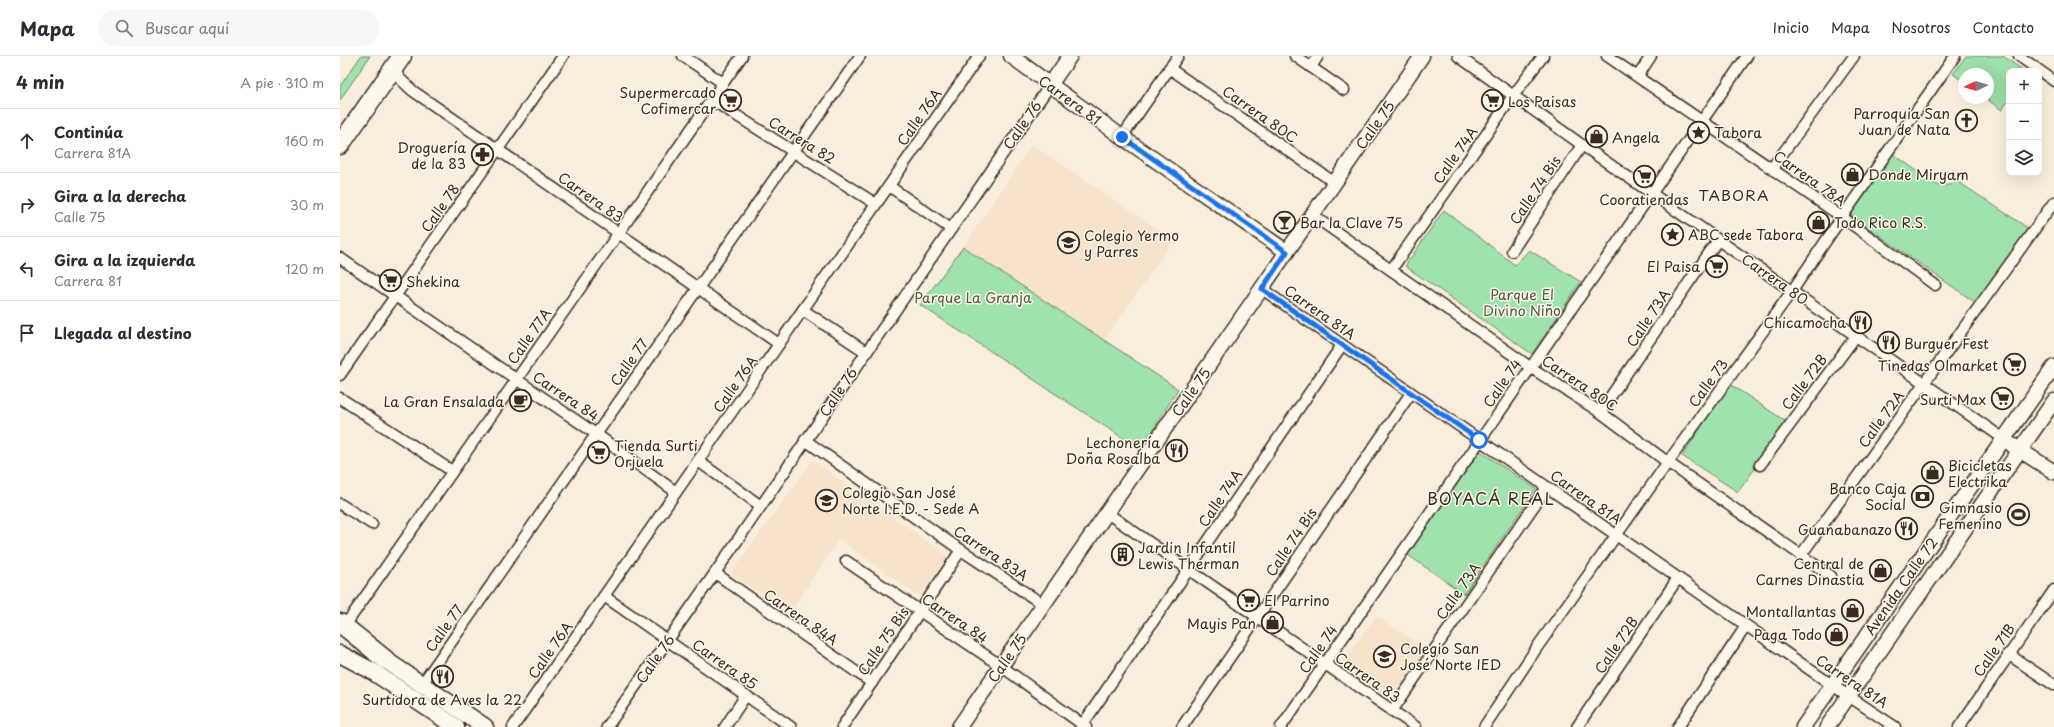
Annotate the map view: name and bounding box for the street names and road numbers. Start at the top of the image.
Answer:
street label: Carrera 81 [1034,70,1106,130]
street label: Carrera 80C [1218,80,1302,148]
street label: Calle 76A [892,84,947,150]
street label: Calle 76 [998,96,1047,154]
street label: Calle 75 [1351,96,1399,154]
street label: Carrera 82 [765,111,839,169]
street label: Calle 74A [1428,122,1483,188]
street label: Carrera 78A [1769,145,1851,211]
street label: Calle 74 Bis [1504,151,1566,229]
street label: Carrera 83 [554,167,628,227]
street label: Calle 78 [416,180,464,236]
street label: Carrera 80 [1737,248,1813,310]
street label: Carrera 81A [1280,280,1360,344]
street label: Calle 73A [1621,285,1675,351]
street label: Calle 77A [502,303,556,368]
street label: Calle 77 [605,333,653,390]
street label: Carrera 80C [1538,350,1622,416]
street label: Calle 72B [1776,350,1832,414]
street label: Calle 76A [708,351,763,417]
street label: Calle 74 [1478,354,1526,412]
street label: Calle 73 [1683,354,1733,412]
street label: Calle 76 [814,363,862,421]
street label: Calle 75 [1167,363,1215,421]
street label: Carrera 84 [529,366,603,426]
street label: Calle 72A [1853,386,1909,452]
street label: Calle 74A [1193,465,1247,531]
street label: Carrera 81A [1546,465,1626,529]
street label: Calle 74 Bis [1260,503,1322,581]
street label: Carrera 83A [950,520,1032,586]
street label: Avenida Calle 72 [1859,533,1943,639]
street label: Calle 73A [1431,558,1486,624]
street label: Carrera 84A [760,584,842,650]
street label: Carrera 84 [918,588,992,648]
street label: Calle 77 [420,599,468,656]
street label: Calle 75 Bis [852,602,914,680]
street label: Calle 72B [1589,612,1643,678]
street label: Calle 76A [523,617,578,683]
street label: Calle 71B [1968,619,2020,681]
street label: Calle 74 [1294,620,1342,678]
street label: Calle 75 [983,629,1031,687]
street label: Calle 76 [631,630,680,688]
street label: Carrera 85 [688,634,762,694]
street label: Carrera 83 [1331,647,1405,707]
street label: Carrera 81A [1812,649,1892,713]

